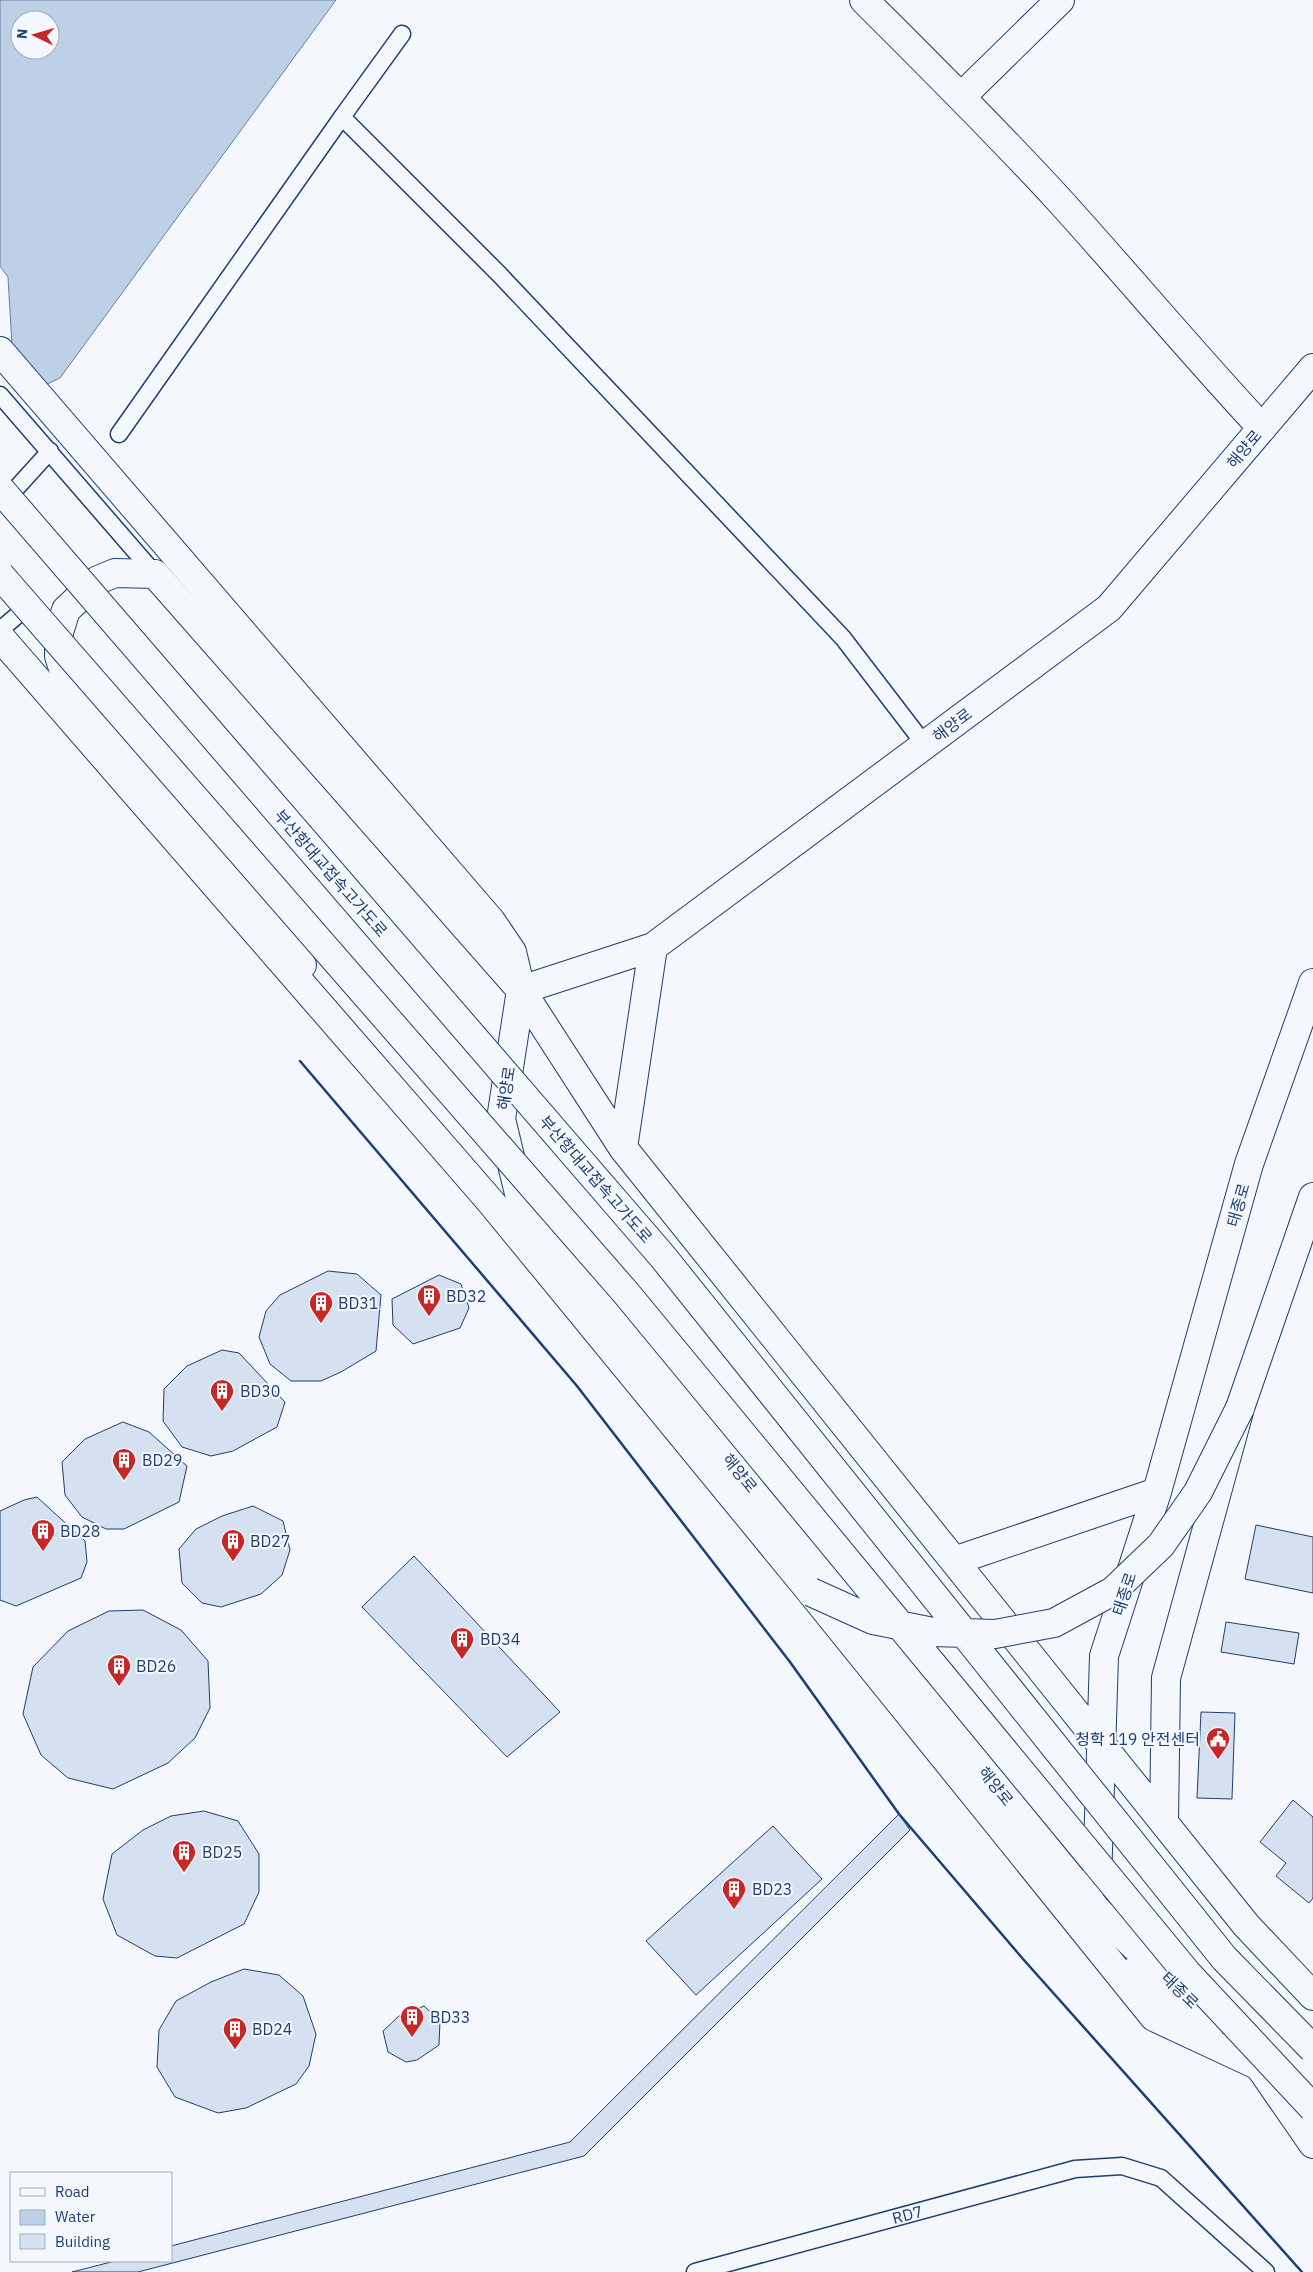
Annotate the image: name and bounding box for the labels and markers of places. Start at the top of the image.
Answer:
building icon: BD32 [416,1283,442,1317]
place label: BD32 [446,1286,486,1306]
building icon: BD31 [308,1290,334,1324]
place label: BD31 [338,1293,378,1313]
building icon: BD30 [209,1378,235,1412]
place label: BD30 [240,1381,280,1401]
building icon: BD29 [111,1447,137,1481]
place label: BD29 [142,1450,182,1470]
building icon: BD28 [30,1518,56,1552]
place label: BD28 [60,1521,100,1541]
building icon: BD27 [220,1528,246,1562]
place label: BD27 [250,1531,290,1551]
building icon: BD34 [449,1626,475,1660]
place label: BD34 [480,1629,520,1649]
building icon: BD26 [106,1653,132,1687]
place label: BD26 [136,1656,176,1676]
public building icon: 청학 119 안전센터 [1205,1726,1231,1760]
place label: 청학 119 안전센터 [1075,1729,1200,1749]
building icon: BD25 [171,1839,197,1873]
place label: BD25 [202,1842,242,1862]
building icon: BD23 [721,1876,747,1910]
place label: BD23 [752,1879,792,1899]
building icon: BD33 [399,2004,425,2038]
place label: BD33 [430,2007,470,2027]
building icon: BD24 [222,2016,248,2050]
place label: BD24 [252,2019,292,2039]

